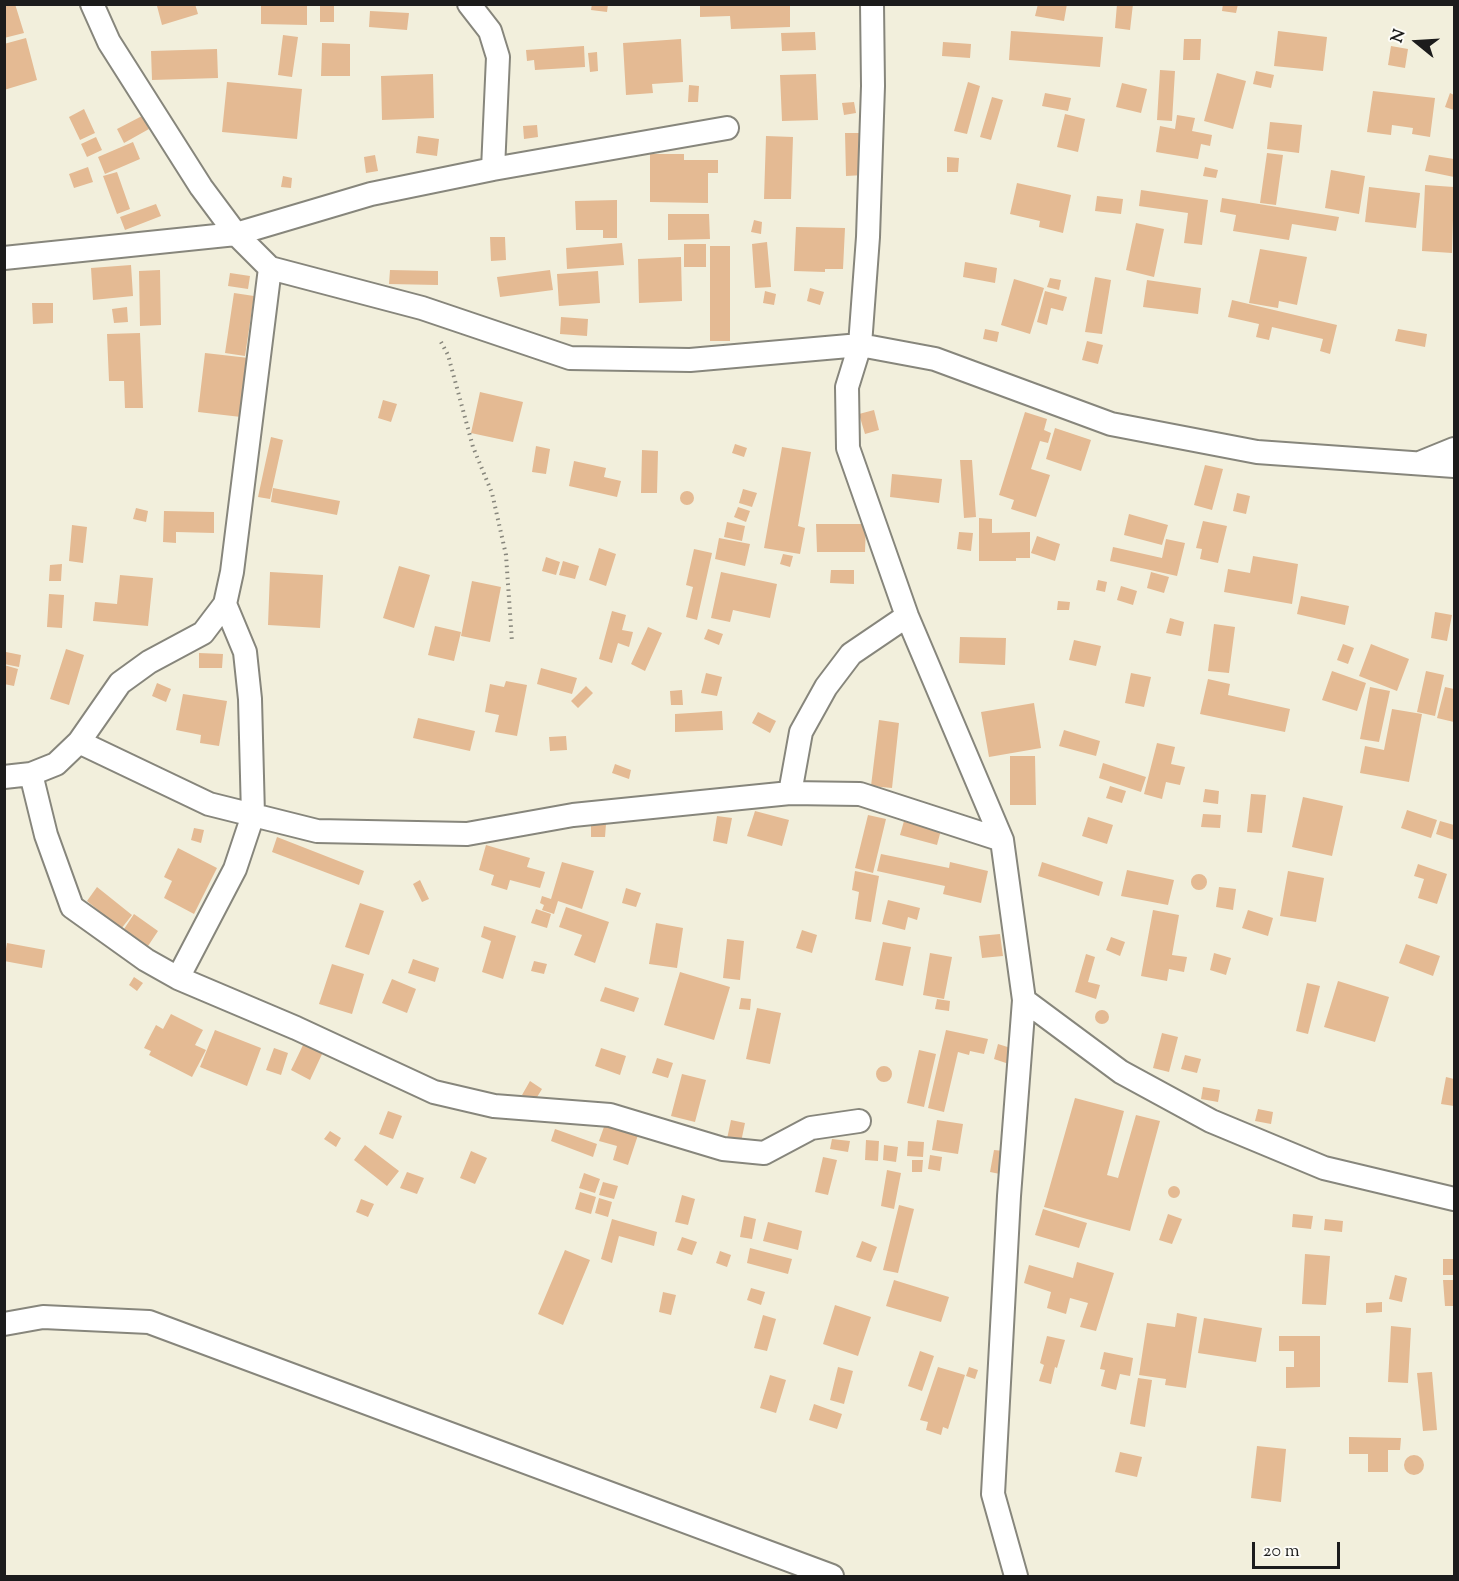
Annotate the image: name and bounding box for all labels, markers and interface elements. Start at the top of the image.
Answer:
north arrow [1387,12,1447,72]
text: N [1386,27,1412,46]
scale bar [1255,1530,1344,1568]
text: 20 m [1263,1539,1300,1565]

